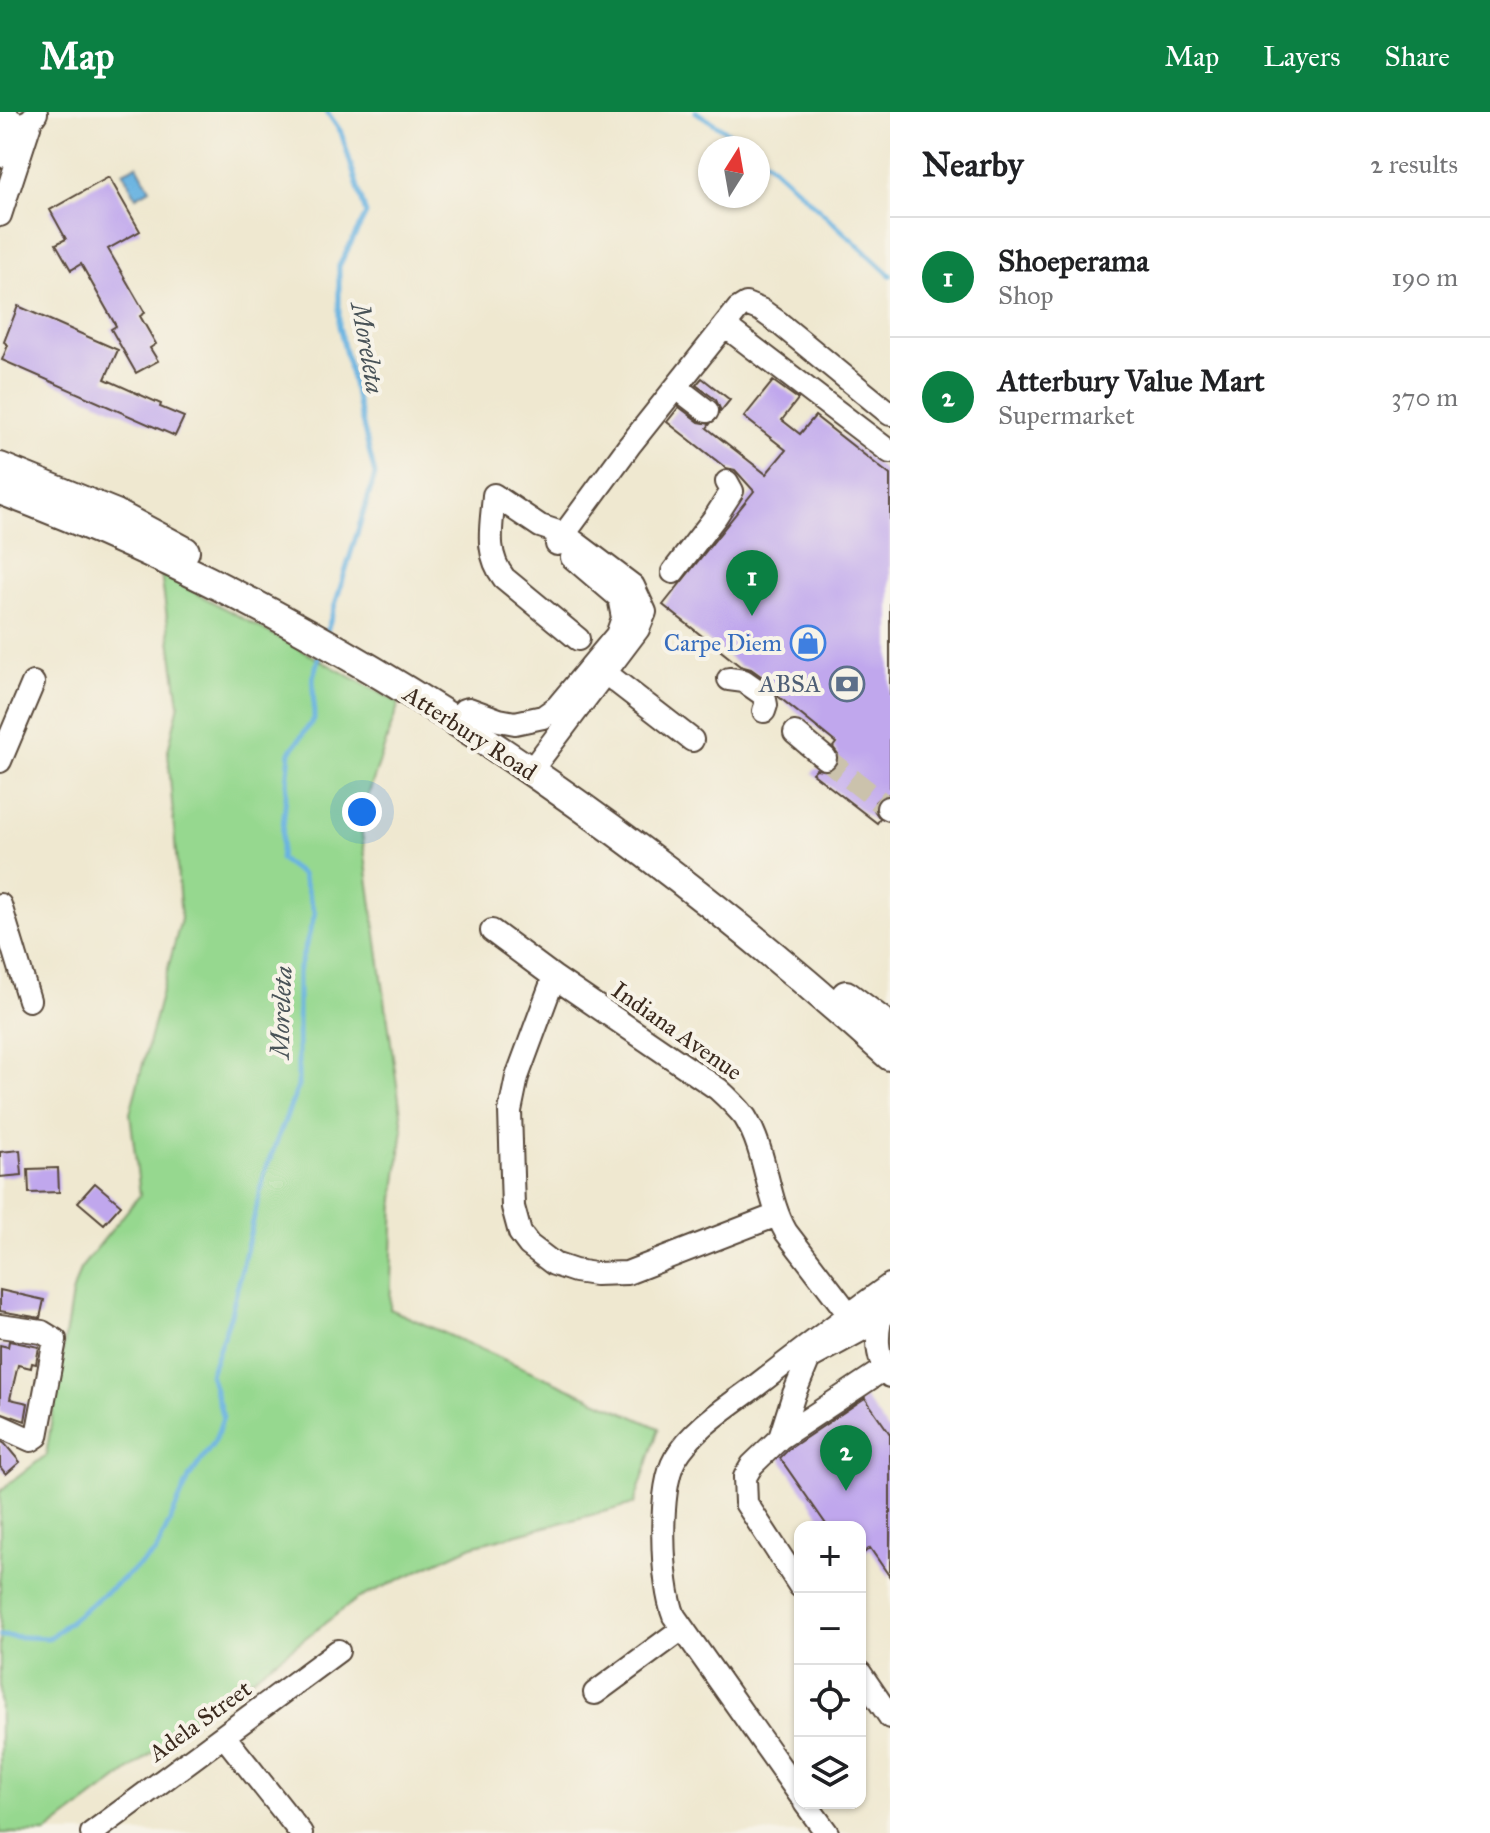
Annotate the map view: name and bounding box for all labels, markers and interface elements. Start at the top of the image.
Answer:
text: Map [40,33,114,79]
text: Map [1164,39,1219,74]
text: Layers [1263,39,1341,74]
text: Share [1385,39,1450,74]
north arrow [698,136,770,208]
text: Nearby [922,144,1024,185]
text: 2 results [1370,148,1458,180]
text: Shoeperama [998,243,1149,279]
text: 1 [943,261,953,293]
text: 190 m [1391,261,1458,293]
text: Shop [998,279,1054,311]
water label: Moreleta [344,297,392,396]
text: Atterbury Value Mart [998,363,1265,399]
text: 2 [942,381,954,413]
text: 370 m [1391,381,1458,413]
text: Supermarket [998,399,1135,431]
pin: 1 [726,550,778,616]
shop icon: Carpe Diem [789,624,827,662]
place label: Carpe Diem [664,628,782,658]
bank icon: ABSA [828,665,866,703]
place label: ABSA [758,669,821,699]
street label: Atterbury Road [397,678,542,787]
your location [342,792,382,832]
water label: Moreleta [263,965,299,1062]
street label: Indiana Avenue [606,975,748,1087]
pin: 2 [820,1425,872,1491]
map controls [794,1521,866,1809]
button: + [794,1521,866,1593]
button: − [794,1593,866,1665]
button: locate [794,1665,866,1737]
street label: Adela Street [142,1673,258,1769]
button: layers [794,1737,866,1809]

